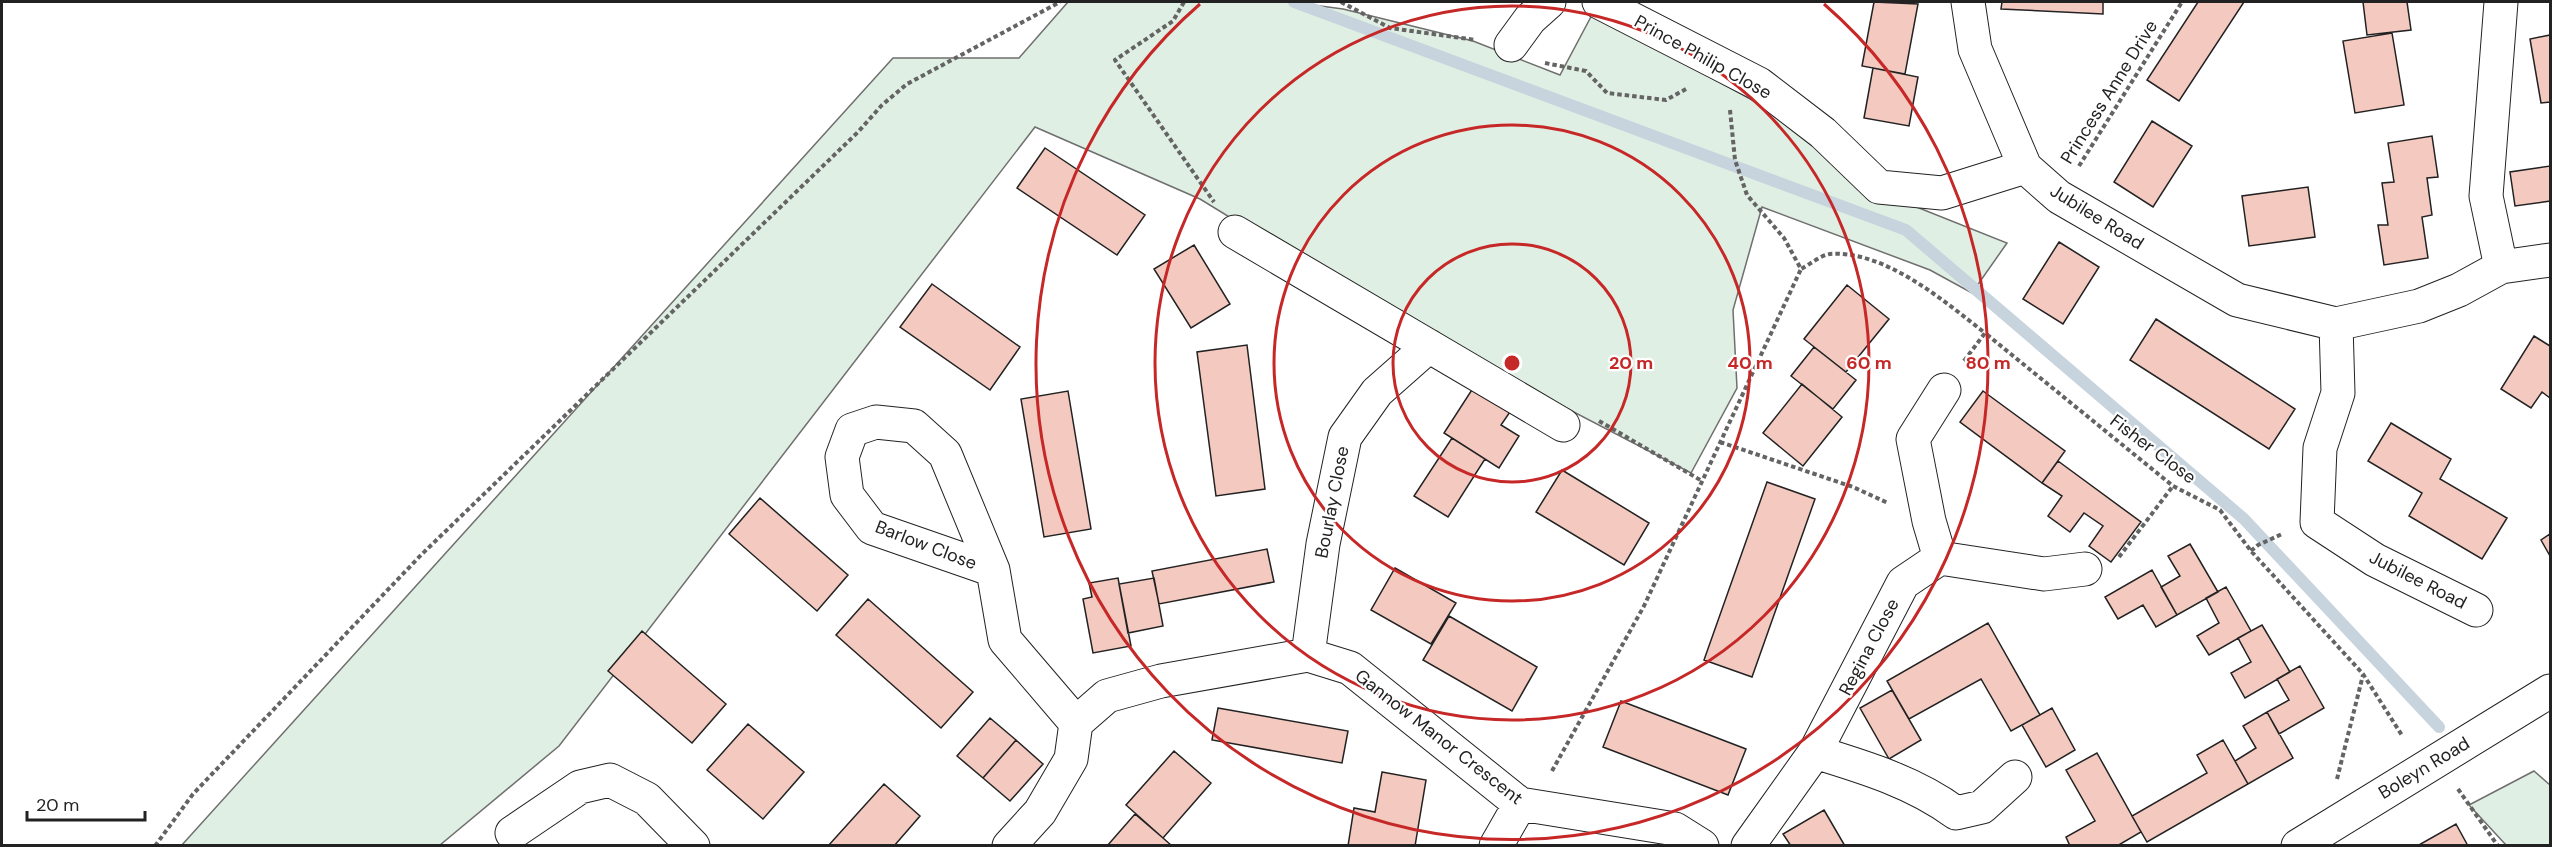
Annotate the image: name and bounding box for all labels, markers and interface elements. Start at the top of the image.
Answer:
street label: Prince Philip Close [1630,9,1776,105]
street label: Princess Anne Drive [2055,16,2163,168]
street label: Jubilee Road [2046,179,2148,255]
text: 20 m [1609,351,1653,375]
text: 40 m [1727,351,1773,375]
text: 60 m [1846,351,1892,375]
text: 80 m [1965,351,2011,375]
centre of rings [1502,353,1522,373]
street label: Fisher Close [2105,409,2201,489]
street label: Bourlay Close [1309,444,1355,560]
street label: Barlow Close [872,515,980,575]
street label: Jubilee Road [2365,545,2471,615]
street label: Regina Close [1833,594,1905,700]
street label: Gannow Manor Crescent [1350,664,1528,810]
street label: Boleyn Road [2374,731,2474,805]
scale bar [27,784,146,822]
text: 20 m [36,793,79,817]

